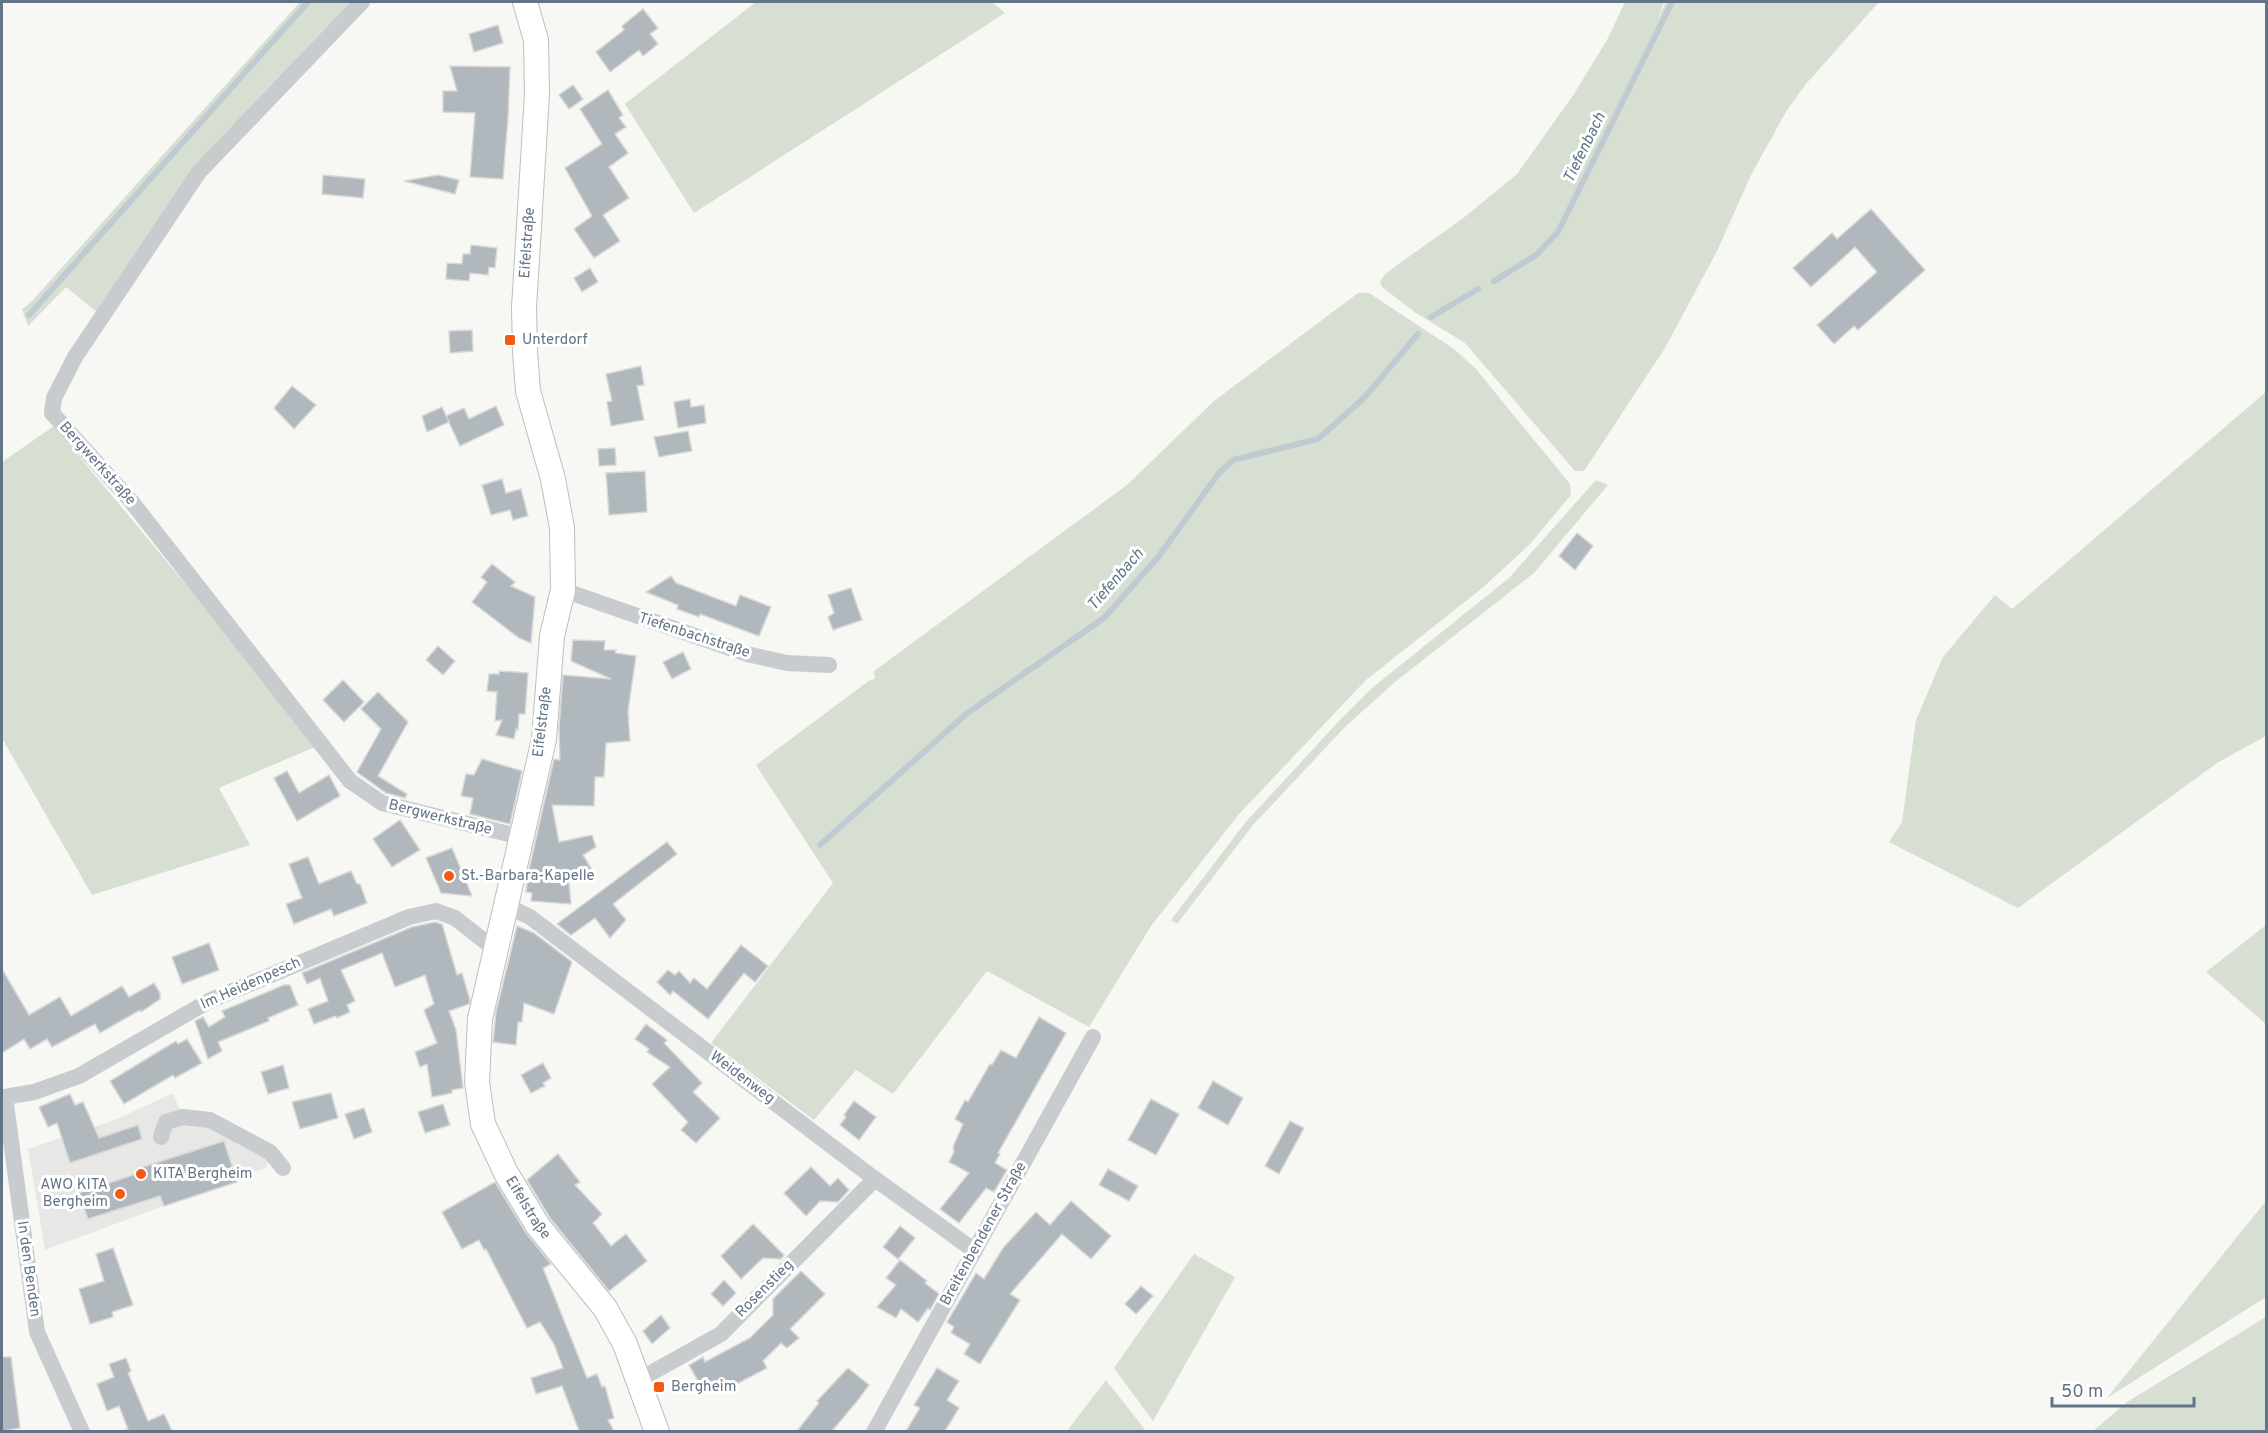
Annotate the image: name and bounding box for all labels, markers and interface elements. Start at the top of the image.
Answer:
water label: Tiefenbach [1559,109,1611,187]
street label: Eifelstraße [516,207,540,279]
place label: Unterdorf [522,331,587,350]
marker: Unterdorf [503,333,517,347]
street label: Bergwerkstraße [54,418,140,510]
water label: Tiefenbach [1084,545,1149,615]
street label: Tiefenbachstraße [636,609,752,663]
street label: Eifelstraße [529,686,557,758]
street label: Bergwerkstraße [386,796,494,840]
place label: St.-Barbara-Kapelle [461,867,595,886]
marker: St.-Barbara-Kapelle [442,869,456,883]
street label: Im Heidenpesch [198,953,304,1015]
street label: Weidenweg [706,1047,778,1109]
street label: Breitenbendener Straße [937,1159,1031,1309]
place label: KITA Bergheim [153,1165,253,1184]
marker: KITA Bergheim [134,1167,148,1181]
street label: Eifelstraße [501,1173,555,1244]
place label: AWO KITA Bergheim [40,1176,108,1212]
marker: AWO KITA Bergheim [113,1187,127,1201]
street label: In den Benden [12,1220,44,1318]
street label: Rosenstieg [732,1256,798,1322]
scale bar [2052,1370,2194,1408]
place label: Bergheim [671,1378,736,1397]
marker: Bergheim [652,1380,666,1394]
text: 50 m [2061,1381,2103,1404]

